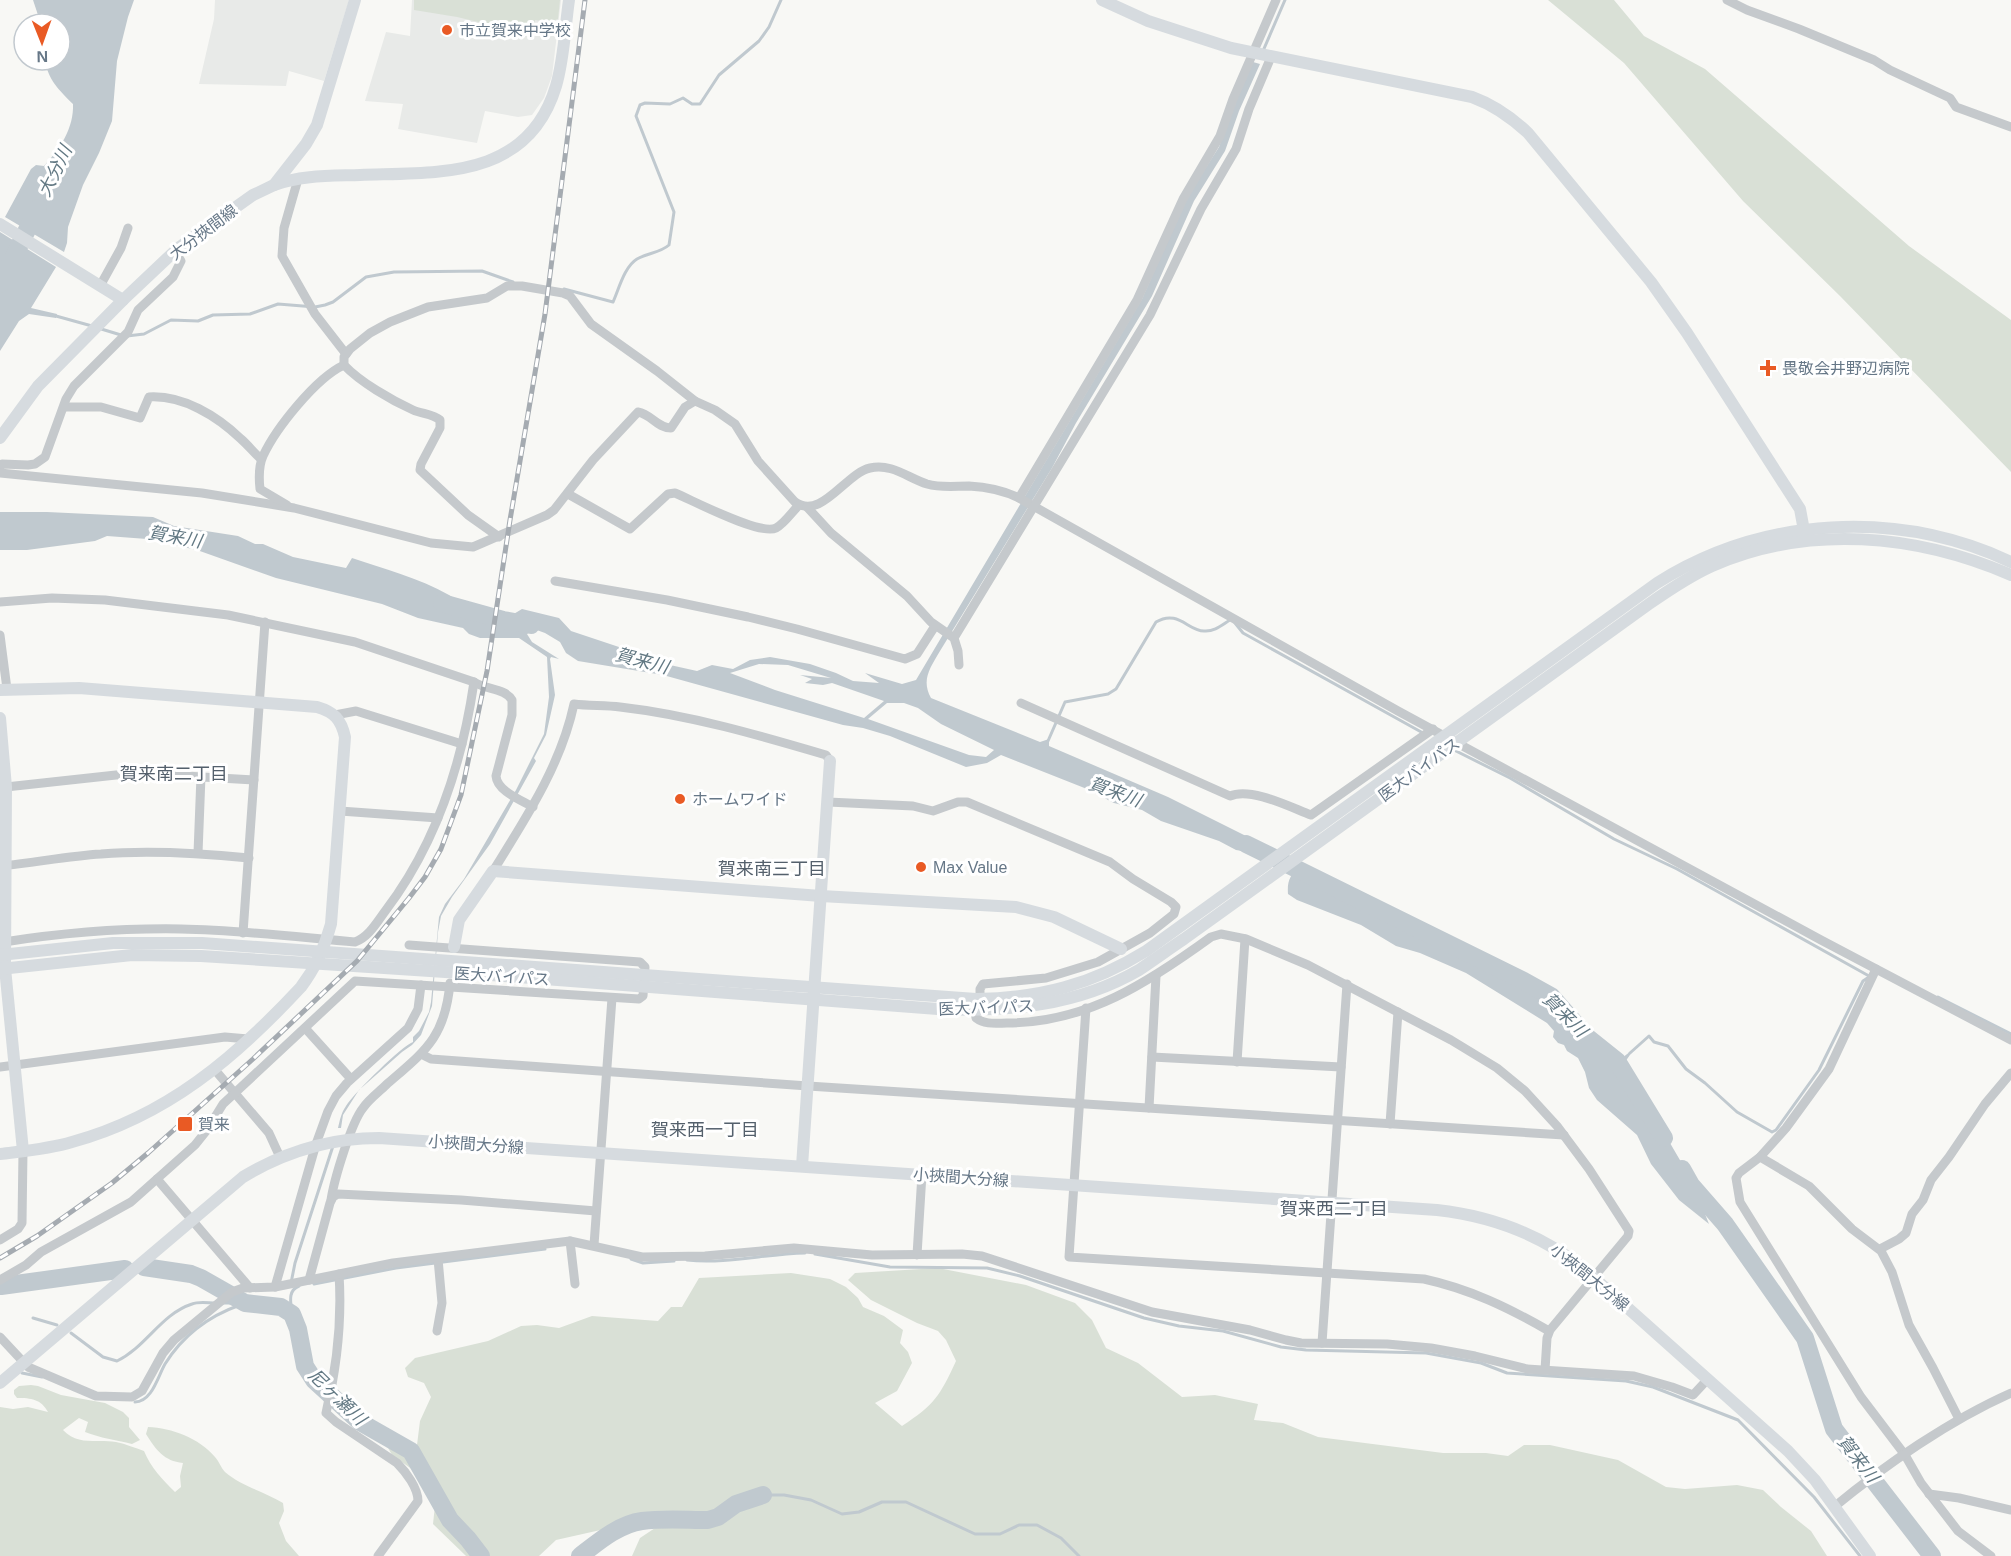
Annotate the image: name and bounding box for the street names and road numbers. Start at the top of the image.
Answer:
street label: 大分挾間線 [166,202,240,263]
street label: 医大バイパス [1376,734,1463,804]
street label: 医大バイパス [454,965,550,988]
street label: 医大バイパス [938,997,1034,1018]
street label: 小挾間大分線 [427,1133,524,1156]
street label: 小挾間大分線 [912,1166,1009,1189]
street label: 小挾間大分線 [1547,1241,1632,1314]

